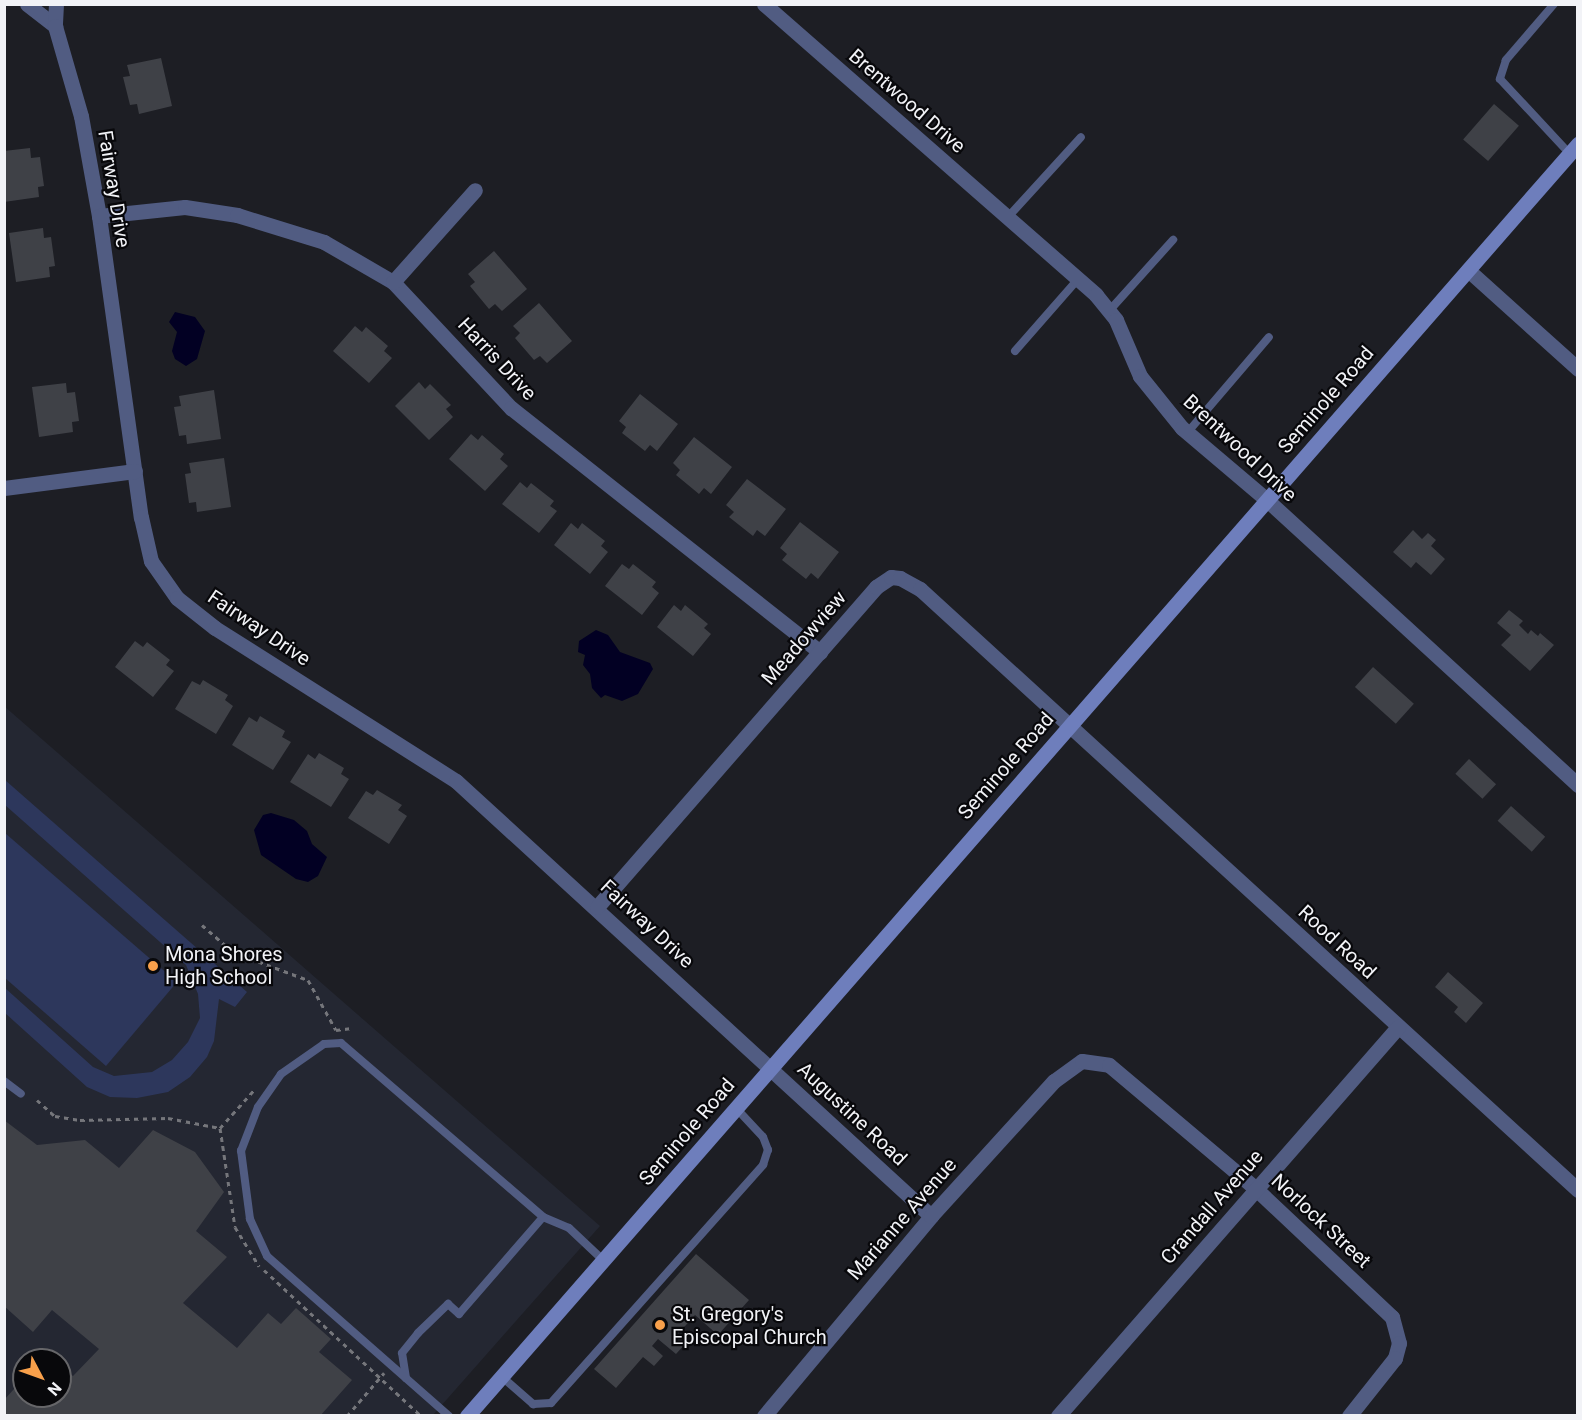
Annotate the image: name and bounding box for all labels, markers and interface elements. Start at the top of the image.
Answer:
street label: Brentwood Drive [844,44,970,158]
street label: Fairway Drive [93,129,135,249]
street label: Harris Drive [453,313,541,405]
street label: Seminole Road [1273,342,1379,458]
street label: Brentwood Drive [1178,389,1302,507]
street label: Fairway Drive [203,585,315,671]
street label: Meadowview [757,586,851,690]
street label: Seminole Road [953,708,1059,824]
street label: Fairway Drive [595,875,699,973]
street label: Rood Road [1293,900,1381,984]
place label: Mona Shores High School [165,942,283,989]
marker: Mona Shores High School [146,959,160,973]
street label: Augustine Road [792,1057,912,1171]
street label: Seminole Road [634,1074,740,1190]
street label: Crandall Avenue [1156,1145,1268,1269]
street label: Marianne Avenue [842,1153,962,1285]
street label: Norlock Street [1266,1169,1376,1273]
place label: St. Gregory's Episcopal Church [672,1302,827,1349]
marker: St. Gregory's Episcopal Church [653,1318,667,1332]
north arrow [12,1348,72,1408]
text: N [44,1378,65,1399]

